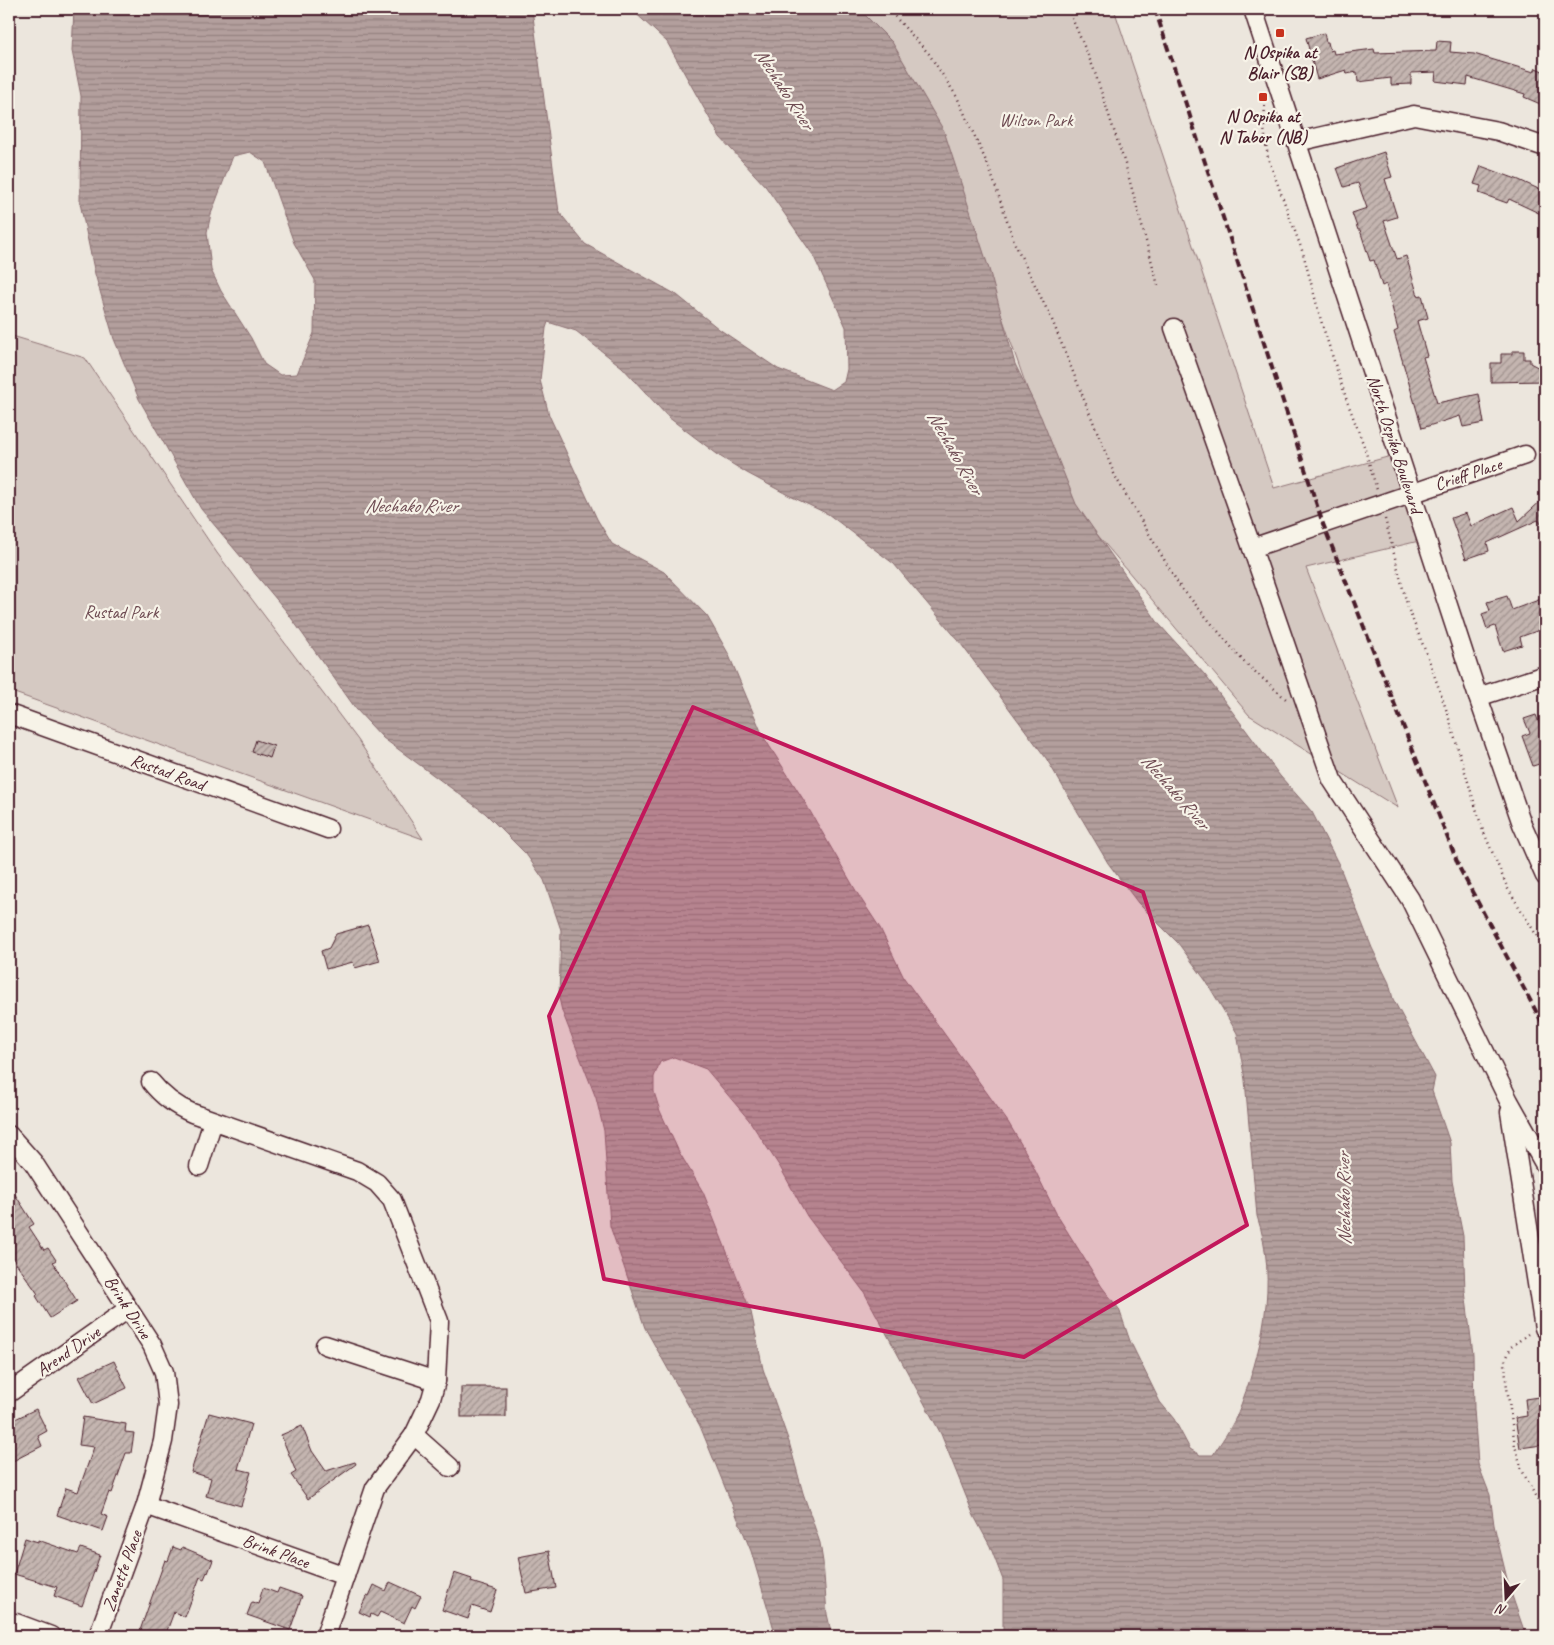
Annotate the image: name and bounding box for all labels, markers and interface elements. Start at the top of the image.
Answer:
marker: N Ospika at Blair (SB) [1274,27,1286,39]
place label: N Ospika at Blair (SB) [1243,41,1319,84]
water label: Nechako River [749,43,821,136]
marker: N Ospika at N Tabor (NB) [1257,91,1269,103]
place label: N Ospika at N Tabor (NB) [1219,105,1308,148]
park label: Wilson Park [1000,109,1074,131]
street label: North Ospika Boulevard [1362,372,1429,519]
water label: Nechako River [922,407,990,501]
street label: Crieff Place [1432,453,1505,495]
water label: Nechako River [365,494,460,518]
park label: Rustad Park [84,601,160,623]
street label: Rustad Road [128,748,211,797]
water label: Nechako River [1136,749,1217,837]
water label: Nechako River [1331,1150,1357,1245]
street label: Brink Drive [100,1271,157,1343]
street label: Arend Drive [32,1320,105,1381]
street label: Zanette Place [97,1526,147,1615]
street label: Brink Place [240,1529,313,1574]
north arrow [1482,1572,1532,1622]
text: N [1493,1600,1509,1619]

